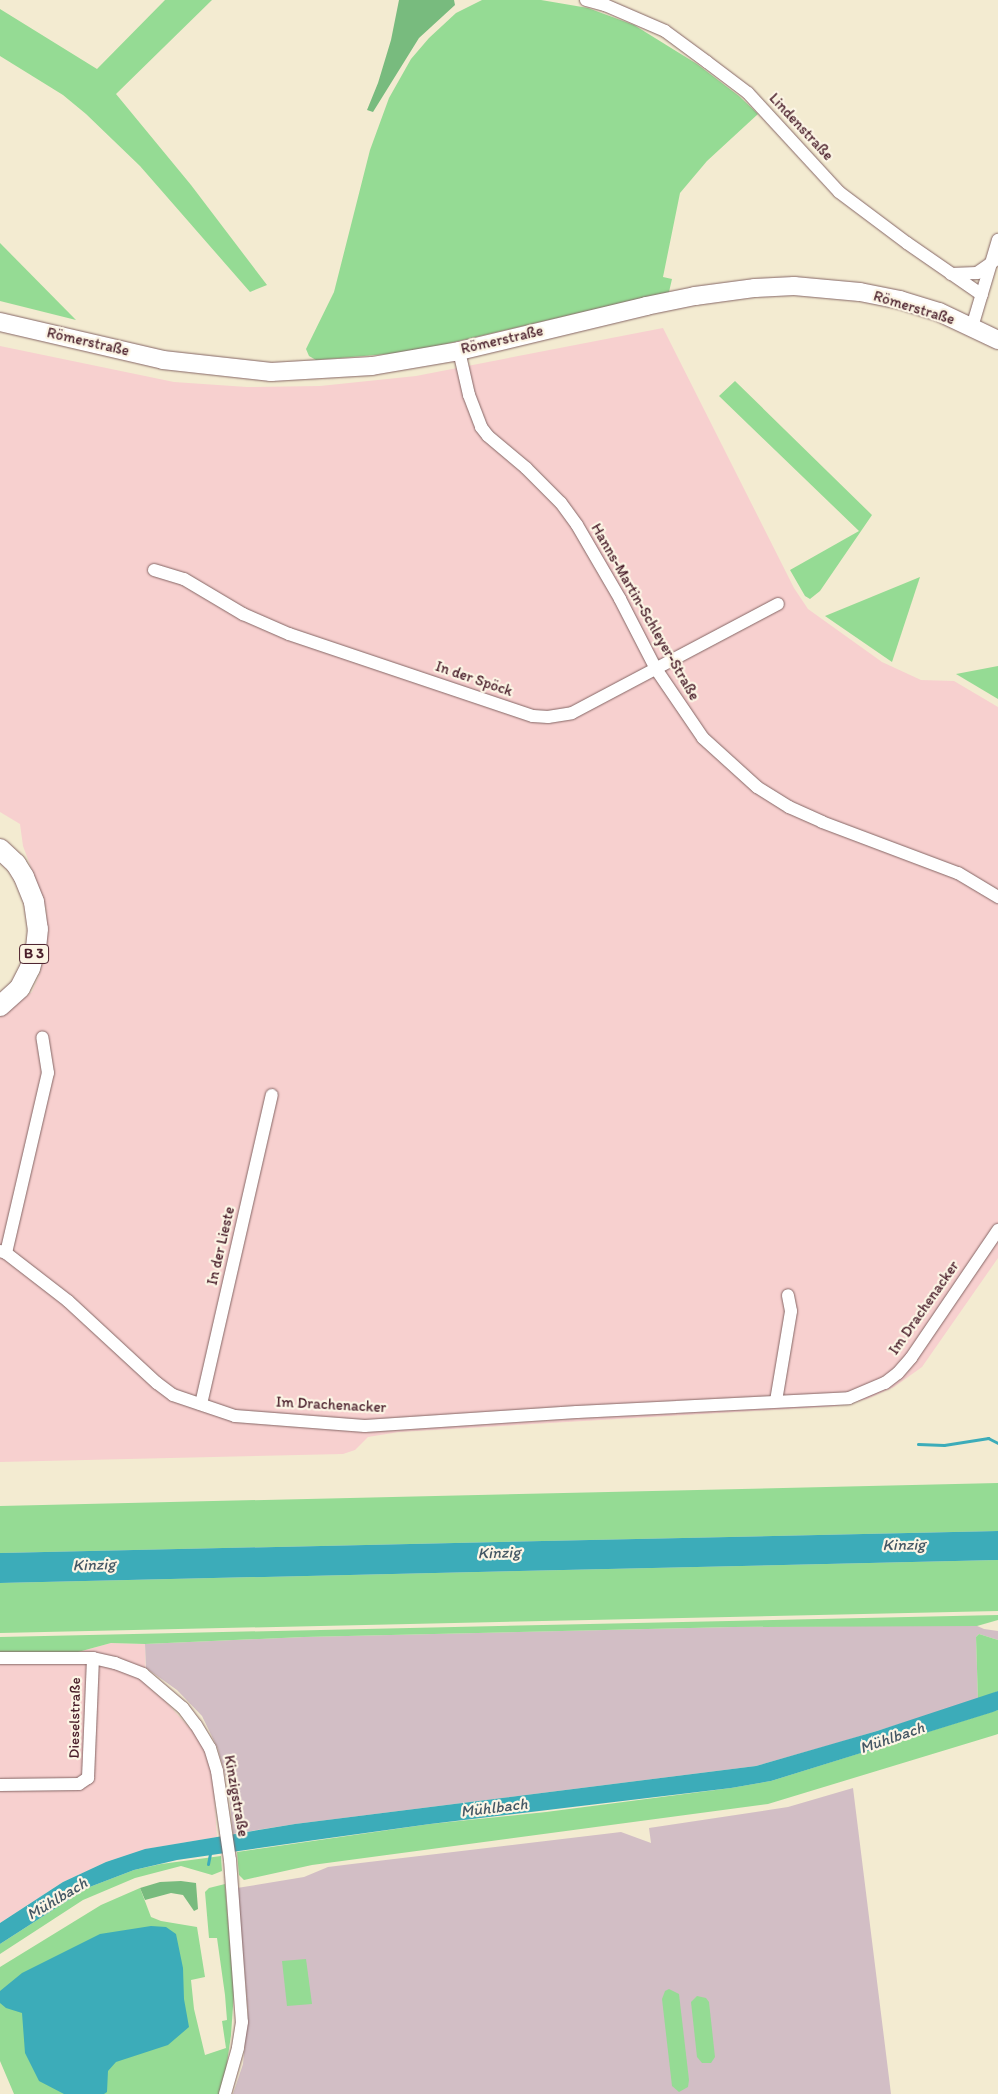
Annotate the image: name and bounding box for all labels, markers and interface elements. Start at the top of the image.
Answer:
street label: Lindenstraße [765,89,837,165]
street label: Römerstraße [871,287,957,329]
street label: Römerstraße [459,322,545,358]
street label: Römerstraße [45,324,131,360]
street label: Hanns-Martin-Schleyer-Straße [587,520,703,704]
street label: In der Spöck [433,657,515,701]
road number: B 3 [19,942,49,966]
street label: In der Lieste [203,1205,239,1287]
street label: Im Drachenacker [885,1257,963,1359]
street label: Im Drachenacker [275,1393,387,1417]
water label: Kinzig [882,1535,926,1555]
water label: Kinzig [477,1543,521,1563]
water label: Kinzig [72,1555,116,1575]
street label: Dieselstraße [65,1677,85,1759]
water label: Mühlbach [857,1718,927,1758]
street label: Kinzigstraße [220,1754,252,1838]
water label: Mühlbach [460,1794,528,1822]
water label: Mühlbach [23,1874,91,1924]

